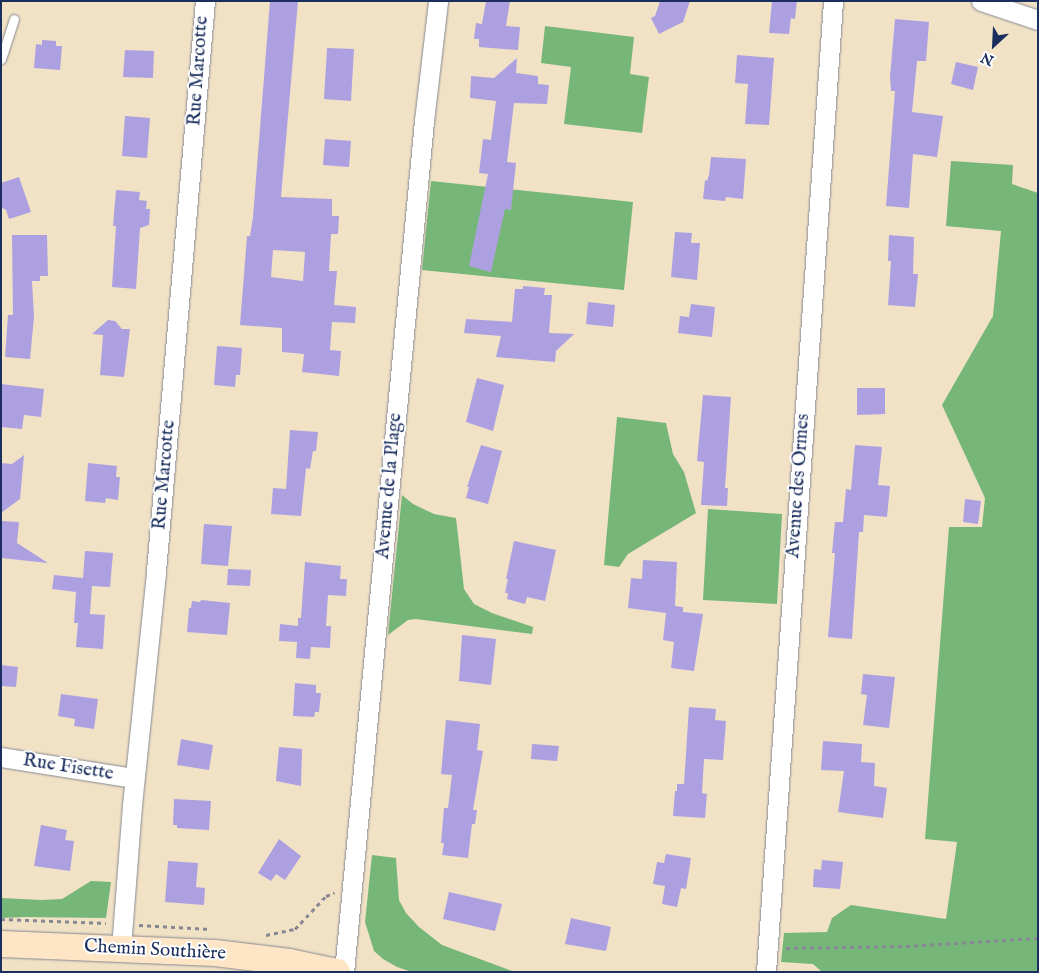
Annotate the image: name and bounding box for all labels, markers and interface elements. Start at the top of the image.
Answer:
street label: Rue Marcotte [184,15,214,127]
north arrow [969,20,1019,70]
text: N [978,48,997,69]
street label: Avenue de la Plage [372,412,408,560]
street label: Avenue des Ormes [783,413,815,559]
street label: Rue Marcotte [149,419,181,531]
street label: Rue Fisette [21,750,115,786]
street label: Chemin Southière [83,936,227,966]

